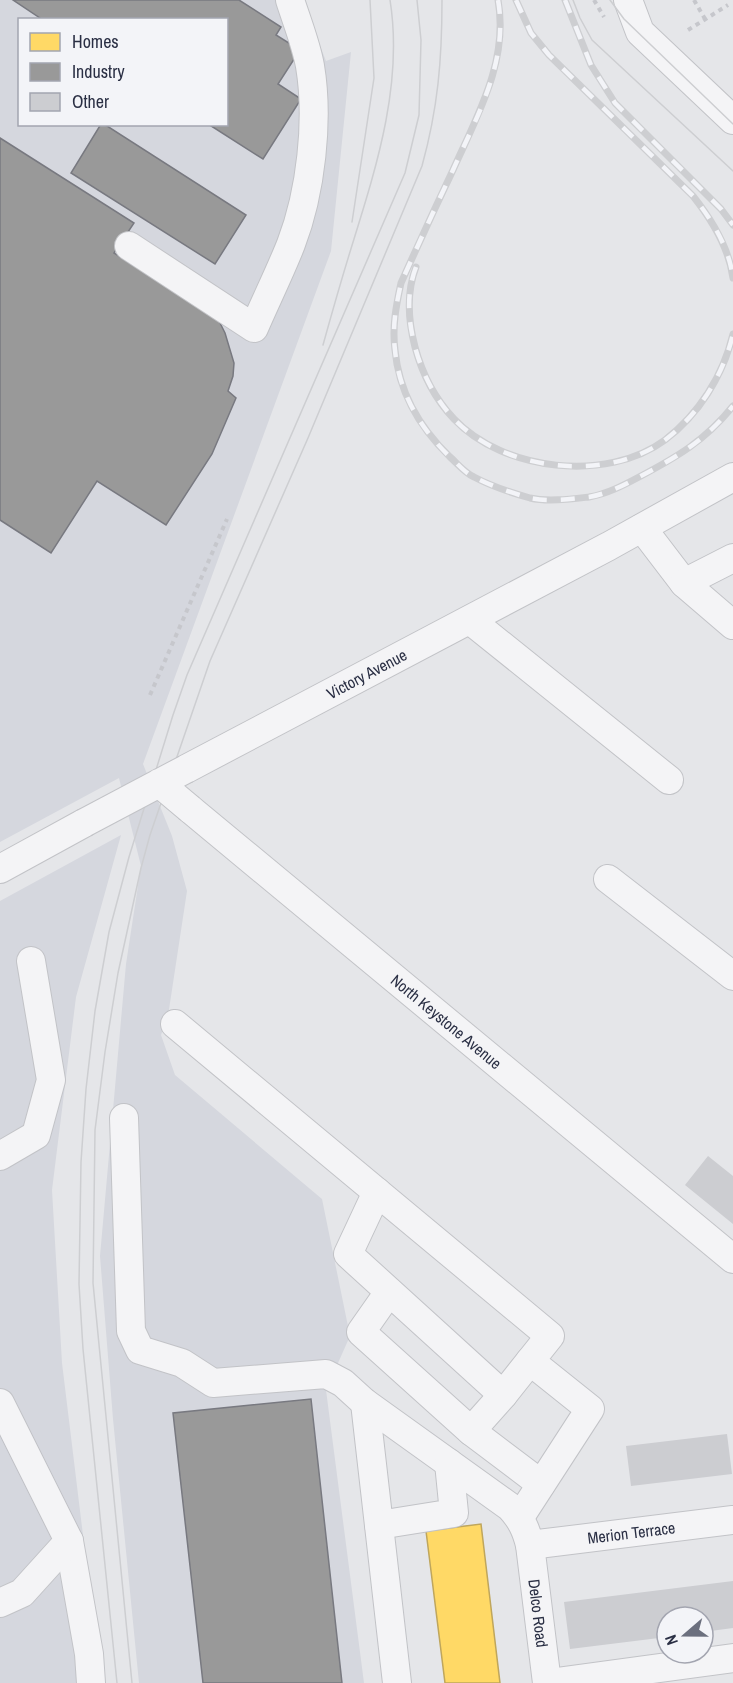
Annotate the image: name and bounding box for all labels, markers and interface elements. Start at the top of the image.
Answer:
legend [18,18,228,126]
text: Homes [72,29,119,54]
text: Industry [72,59,125,84]
text: Other [72,89,109,114]
street label: Victory Avenue [322,644,410,704]
street label: North Keystone Avenue [386,969,506,1074]
street label: Merion Terrace [586,1516,676,1549]
street label: Delco Road [523,1578,554,1649]
north arrow [655,1605,715,1665]
text: N [659,1632,683,1648]

